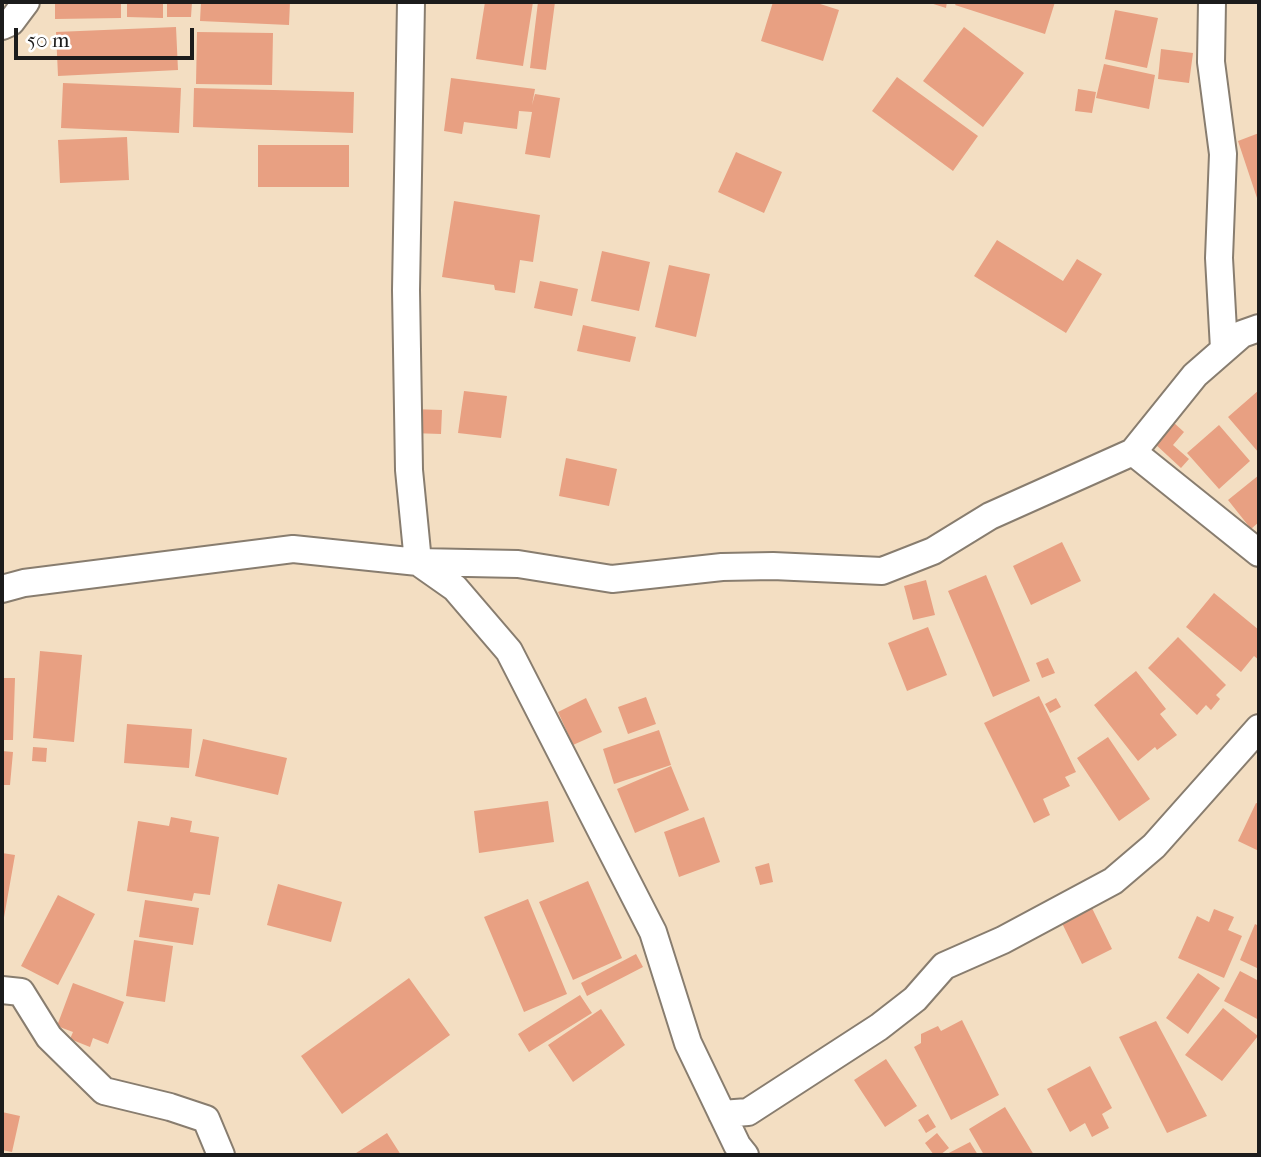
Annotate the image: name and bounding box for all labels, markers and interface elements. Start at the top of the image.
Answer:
scale bar [18,14,198,58]
text: 50 m [27,28,70,52]

